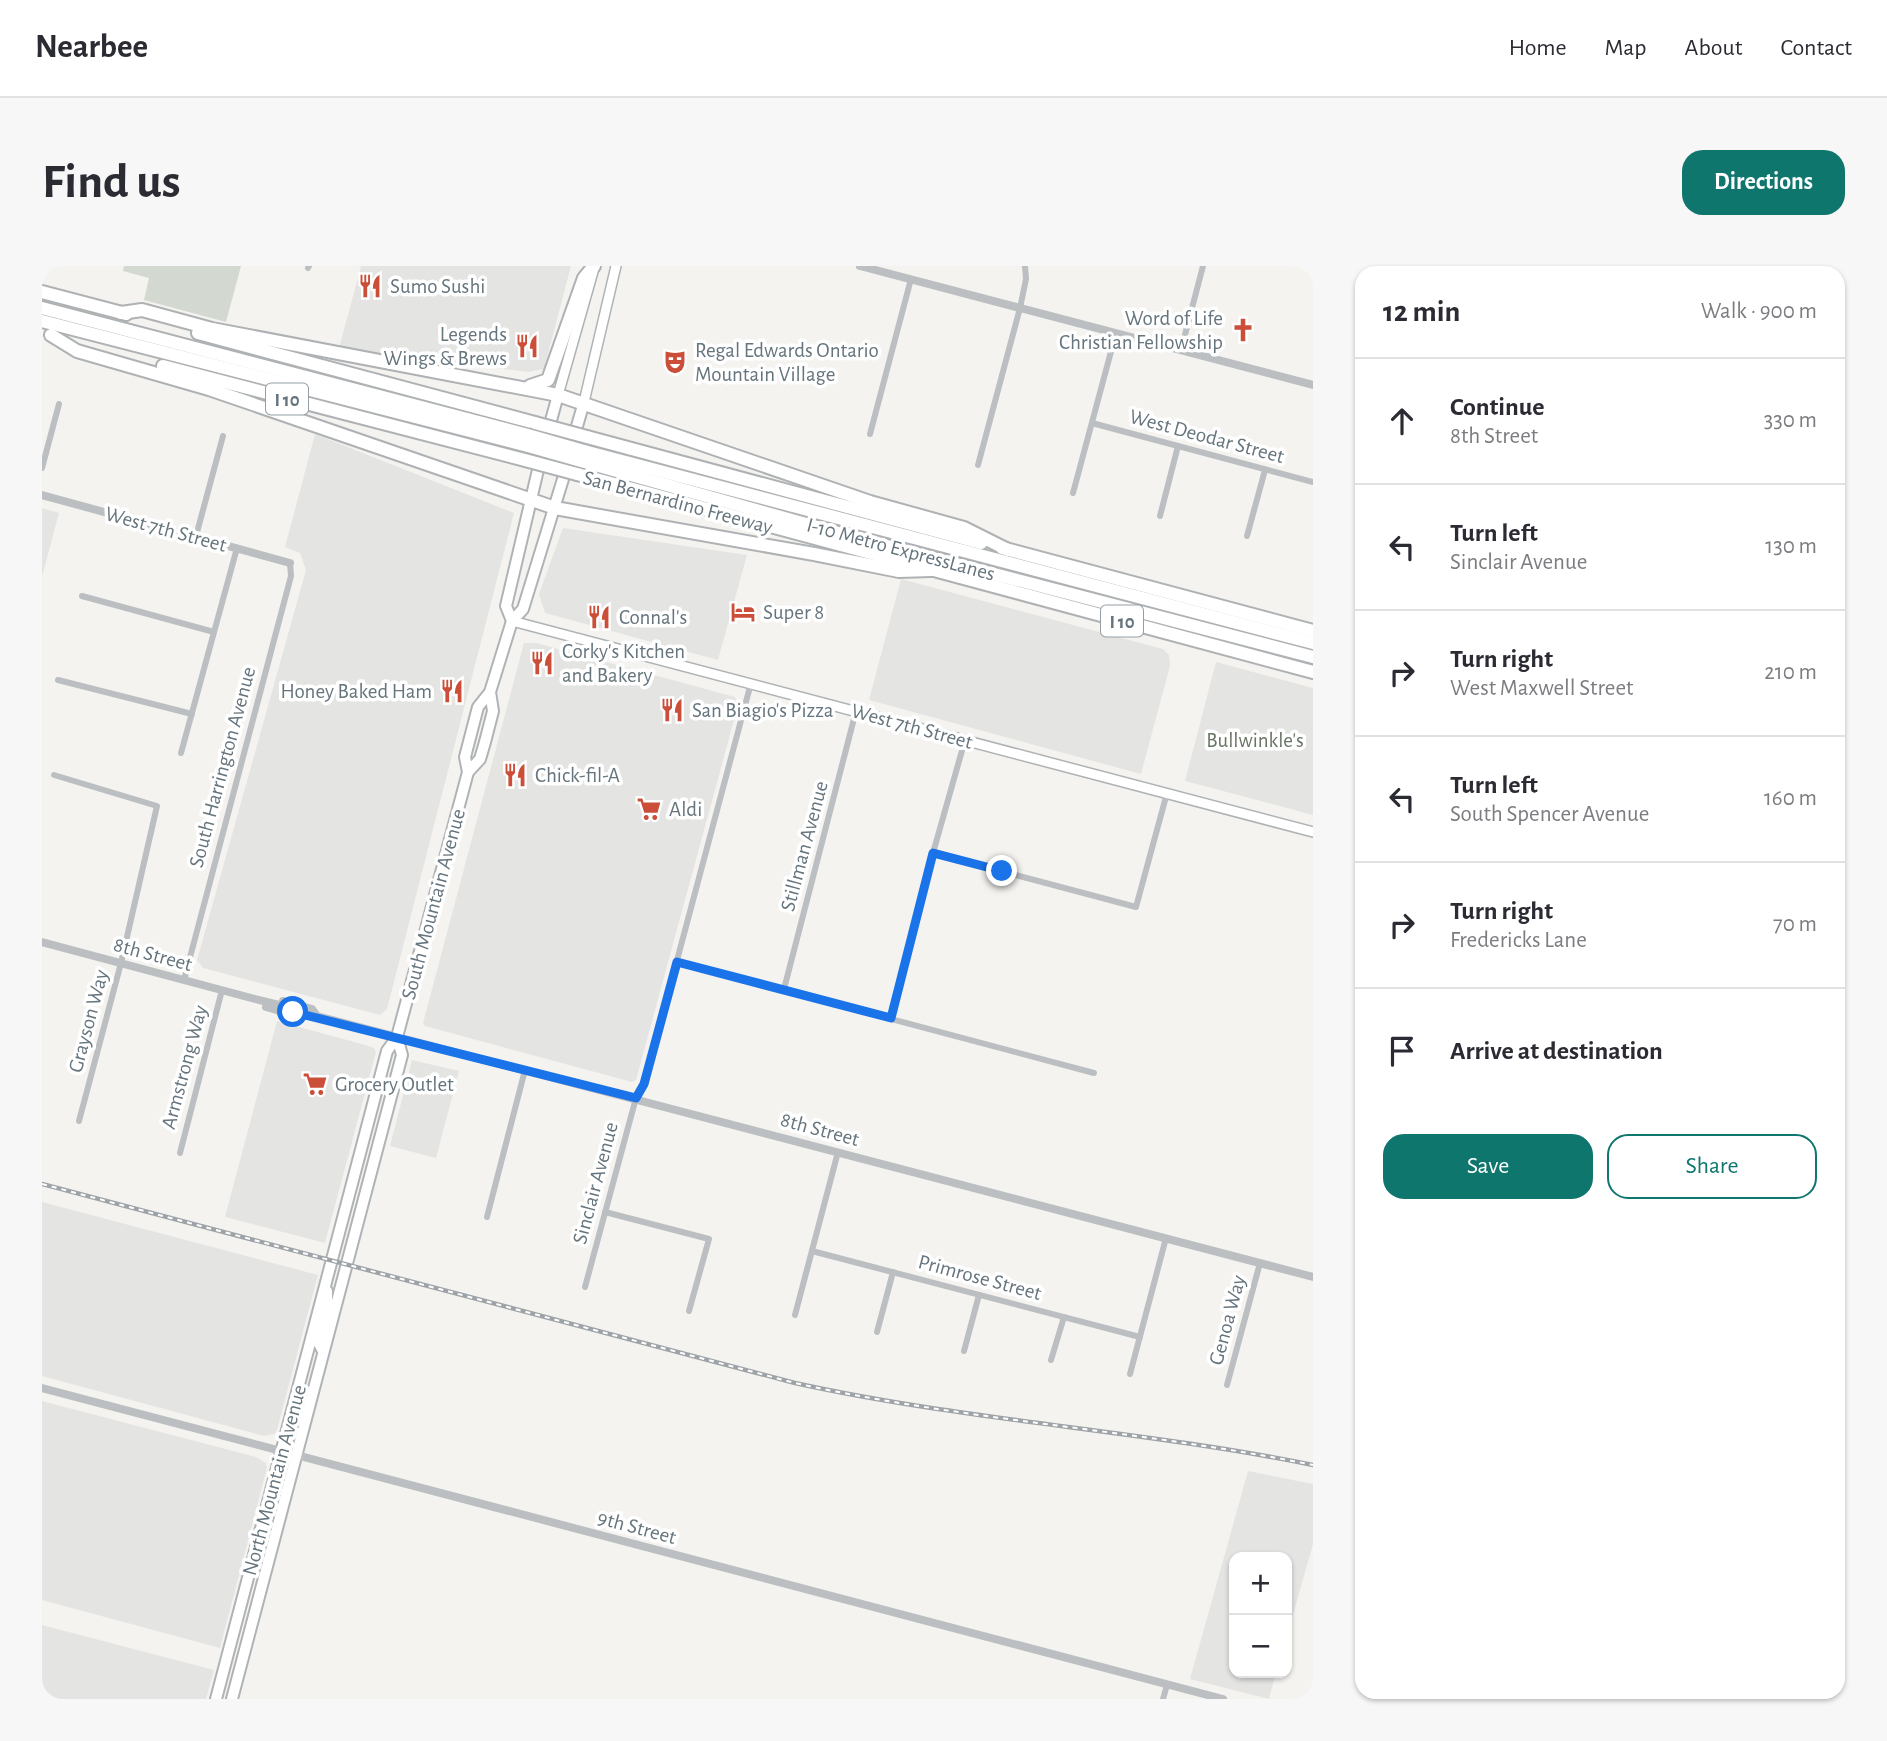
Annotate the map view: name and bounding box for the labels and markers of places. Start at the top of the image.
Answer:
restaurant icon: Sumo Sushi [356,272,384,300]
place label: Sumo Sushi [390,276,485,297]
place label: Word of Life Christian Fellowship [1059,308,1223,353]
church icon: Word of Life Christian Fellowship [1229,316,1257,344]
place label: Legends Wings & Brews [383,324,507,369]
restaurant icon: Legends Wings & Brews [513,332,541,360]
place label: Regal Edwards Ontario Mountain Village [695,340,879,385]
theatre icon: Regal Edwards Ontario Mountain Village [661,348,689,376]
hotel icon: Super 8 [729,598,757,626]
place label: Super 8 [763,602,824,623]
restaurant icon: Connal's [585,603,613,631]
place label: Connal's [619,607,687,628]
place label: Corky's Kitchen and Bakery [562,641,685,686]
restaurant icon: Corky's Kitchen and Bakery [528,649,556,677]
restaurant icon: Honey Baked Ham [438,677,466,705]
place label: Honey Baked Ham [281,681,432,702]
restaurant icon: San Biagio's Pizza [658,696,686,724]
place label: San Biagio's Pizza [692,700,834,721]
restaurant icon: Chick-fil-A [501,761,529,789]
place label: Chick-fil-A [535,765,620,786]
supermarket icon: Aldi [635,795,663,823]
place label: Aldi [669,799,702,820]
supermarket icon: Grocery Outlet [301,1070,329,1098]
place label: Grocery Outlet [335,1074,454,1095]

